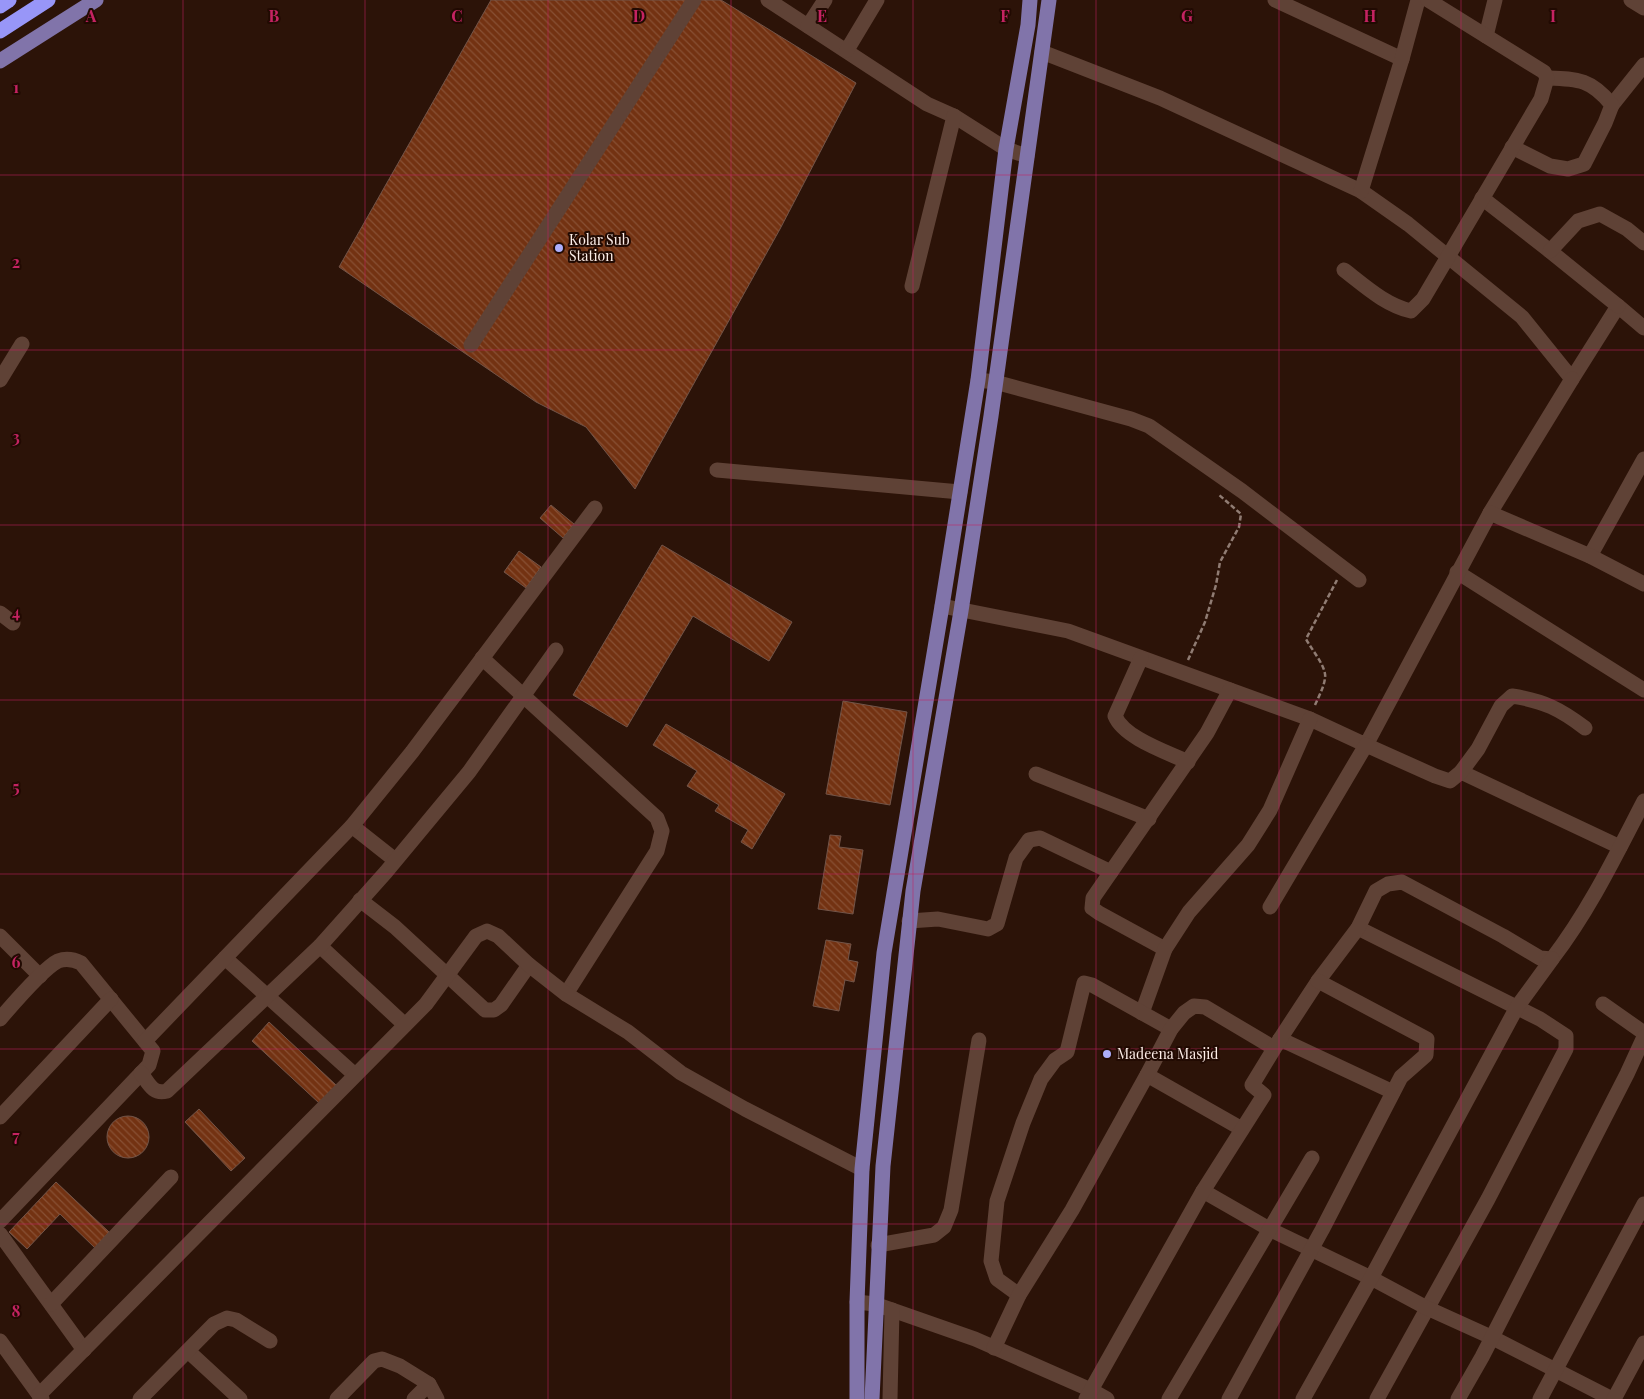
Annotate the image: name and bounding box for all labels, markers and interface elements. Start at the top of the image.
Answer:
text: A [85,5,97,26]
text: B [269,5,280,26]
text: C [451,5,463,26]
text: D [633,5,645,26]
text: E [817,5,827,26]
text: F [1000,5,1010,26]
text: G [1181,5,1193,26]
text: H [1364,5,1377,26]
text: I [1550,5,1556,26]
text: 1 [13,76,19,97]
place label: Kolar Sub Station [569,230,630,265]
marker: Kolar Sub Station [553,242,565,254]
text: 2 [12,251,20,272]
text: 3 [12,426,20,447]
text: 4 [12,601,20,622]
text: 5 [12,776,20,797]
text: 6 [12,951,21,972]
place label: Madeena Masjid [1117,1044,1218,1063]
marker: Madeena Masjid [1101,1048,1113,1060]
text: 7 [12,1125,20,1146]
text: 8 [12,1300,21,1321]

